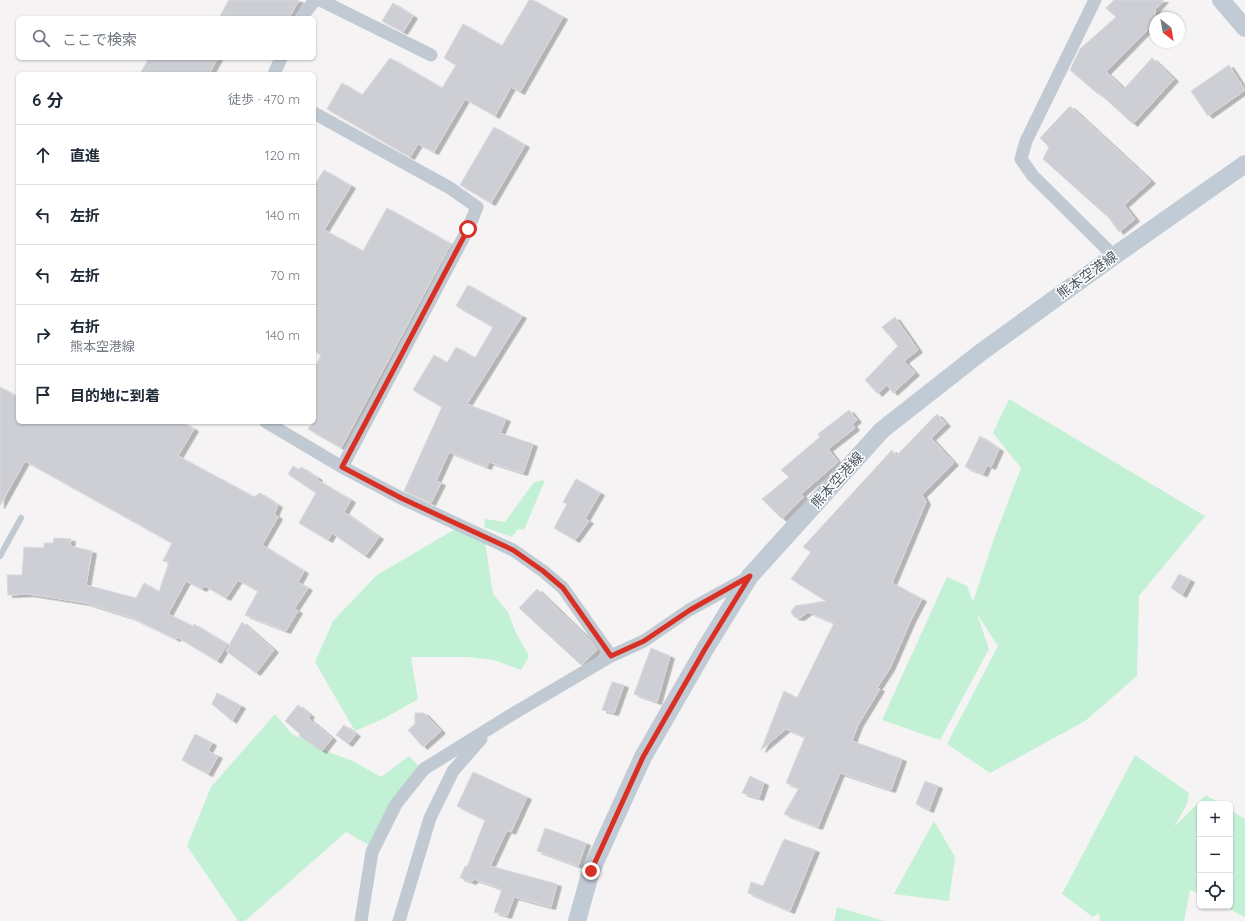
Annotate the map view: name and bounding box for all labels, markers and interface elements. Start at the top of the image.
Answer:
north arrow [1149,12,1185,48]
search box [16,16,316,60]
icon: search [30,27,52,49]
text: ここで検索 [62,30,137,49]
text: 6 分 [32,89,63,110]
text: 徒歩 · 470 m [228,91,300,107]
icon: ahead [32,144,54,166]
text: 直進 [70,146,100,165]
text: 120 m [265,147,300,163]
icon: left [32,204,54,226]
text: 左折 [70,206,100,225]
text: 140 m [265,207,300,223]
route start [459,220,477,238]
street label: 熊本空港線 [1053,247,1121,303]
icon: left [32,264,54,286]
text: 左折 [70,266,100,285]
text: 70 m [270,267,300,283]
text: 右折 [70,317,100,336]
icon: right [32,324,54,346]
text: 140 m [265,327,300,343]
text: 熊本空港線 [70,338,135,354]
icon: arrive [32,384,54,406]
text: 目的地に到着 [70,386,160,405]
street label: 熊本空港線 [807,448,867,512]
map controls [1197,801,1233,909]
button: + [1197,801,1233,837]
button: − [1197,837,1233,873]
route end [582,862,600,880]
button: locate [1197,873,1233,909]

